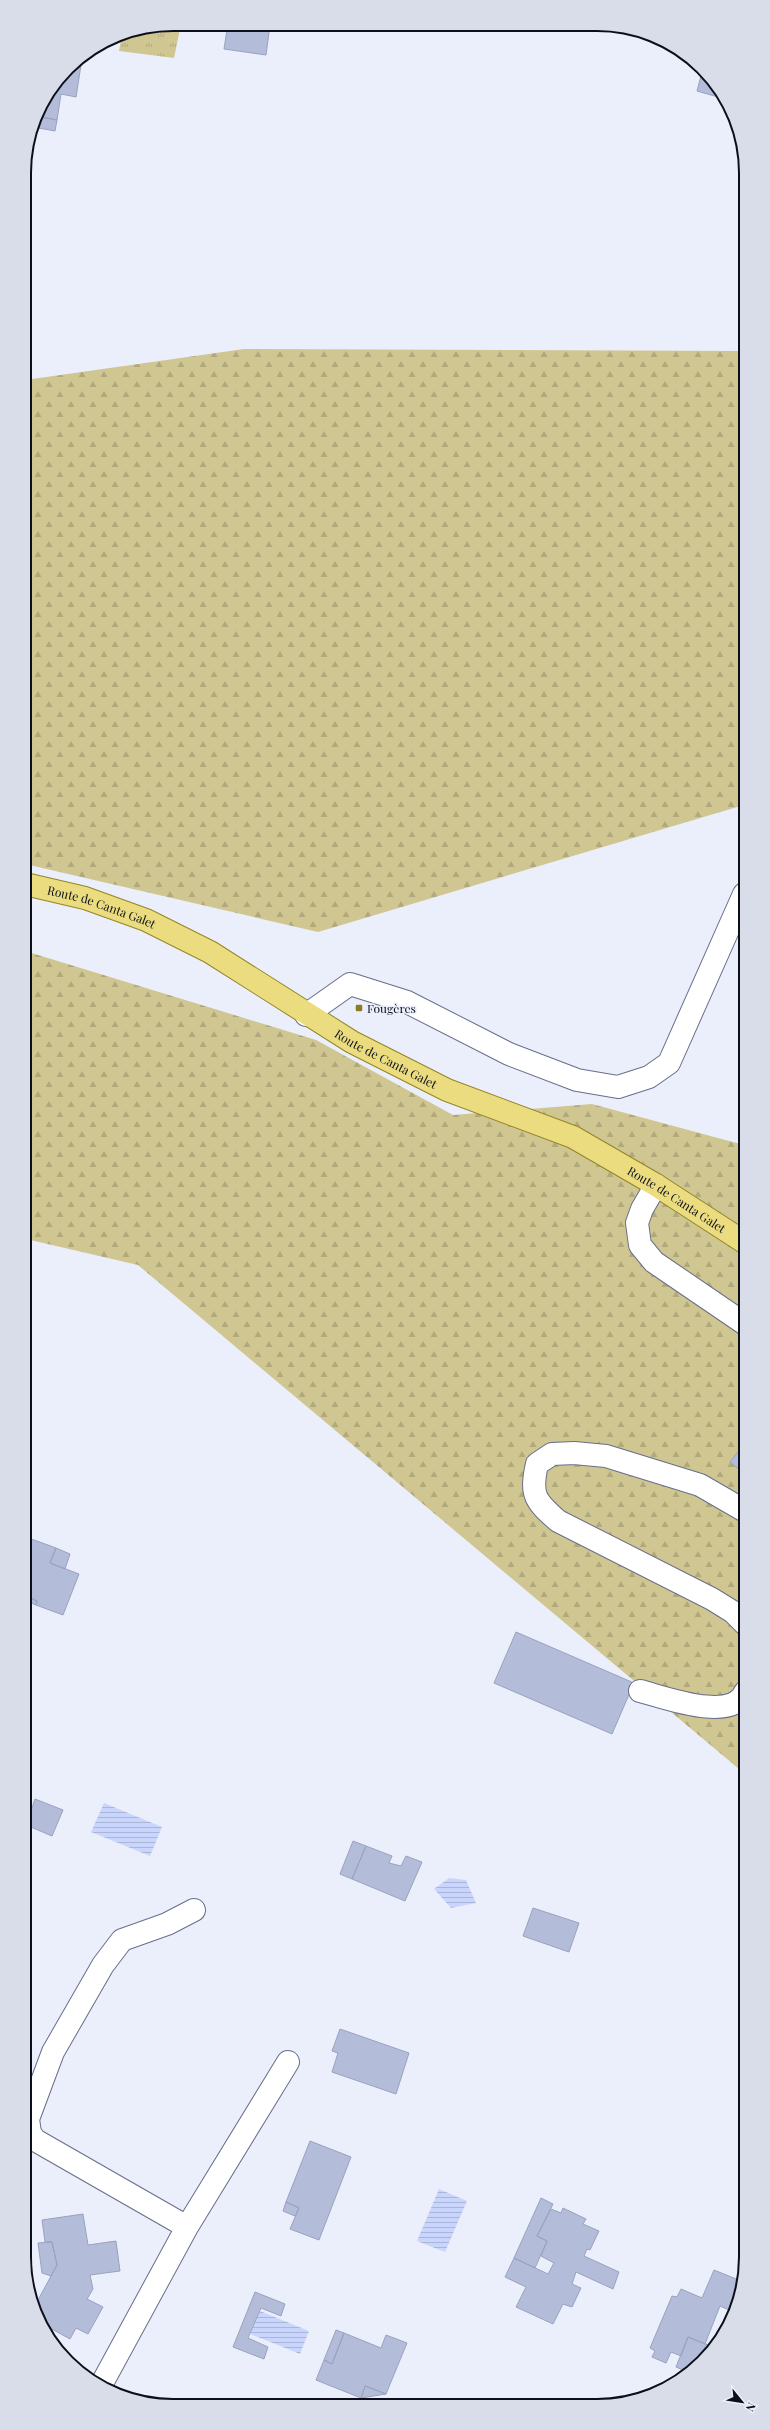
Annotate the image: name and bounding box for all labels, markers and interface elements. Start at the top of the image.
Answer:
street label: Route de Canta Galet [46,882,159,932]
place label: Fougères [367,1000,416,1016]
marker: Fougères [354,1003,364,1013]
street label: Route de Canta Galet [332,1025,441,1092]
street label: Route de Canta Galet [625,1162,730,1237]
north arrow [722,2382,762,2422]
text: N [743,2400,760,2414]

